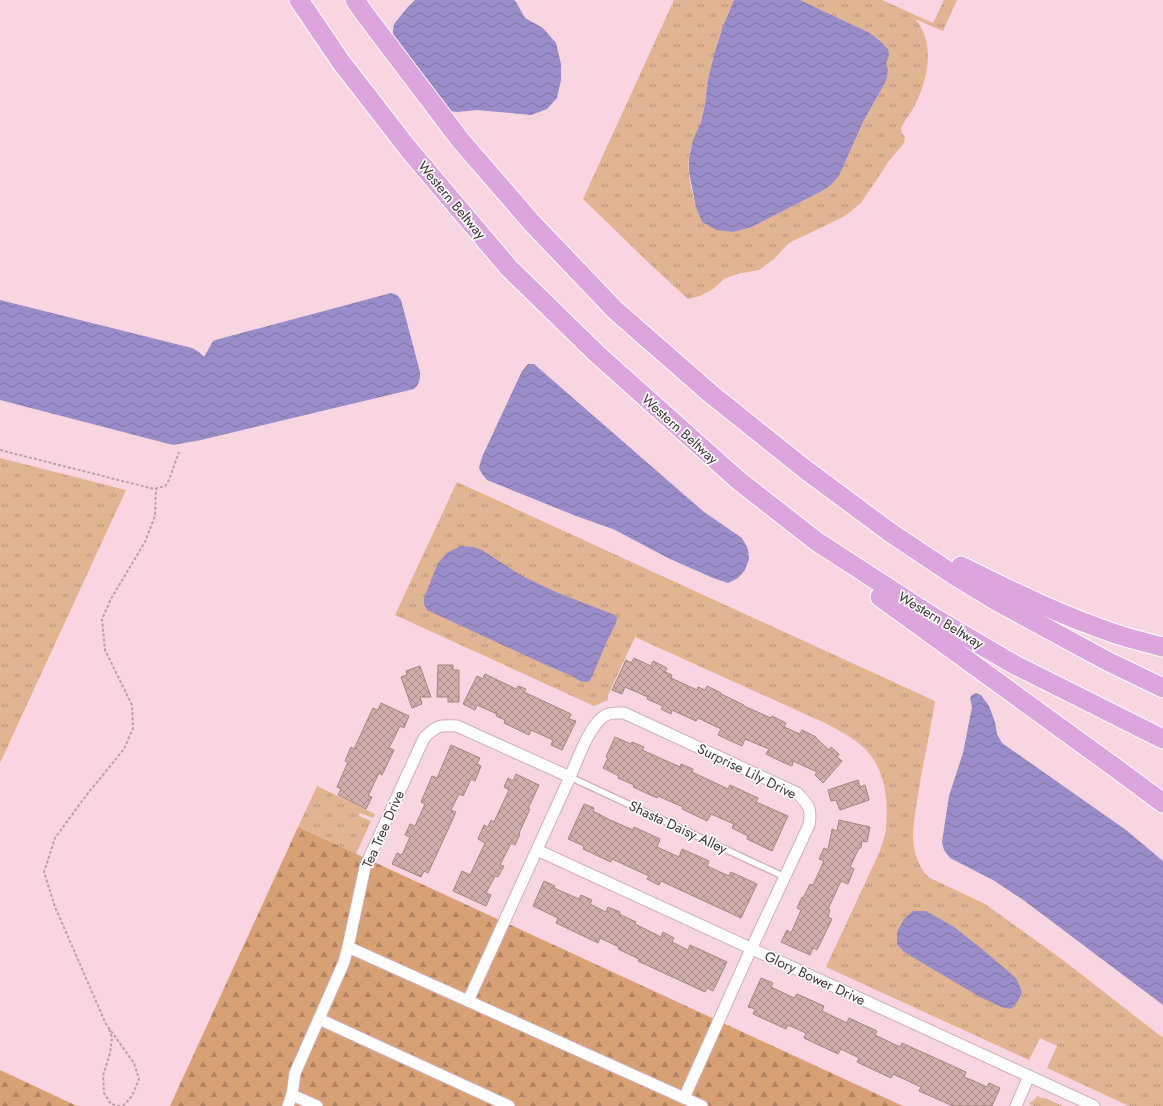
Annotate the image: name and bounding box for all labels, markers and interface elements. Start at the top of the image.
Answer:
street label: Western Beltway [413,157,491,244]
street label: Western Beltway [637,389,723,469]
street label: Western Beltway [895,587,988,654]
street label: Surprise Lily Drive [694,738,800,804]
street label: Tea Tree Drive [357,787,409,871]
street label: Shasta Daisy Alley [626,795,731,859]
street label: Glory Bower Drive [761,946,869,1010]

